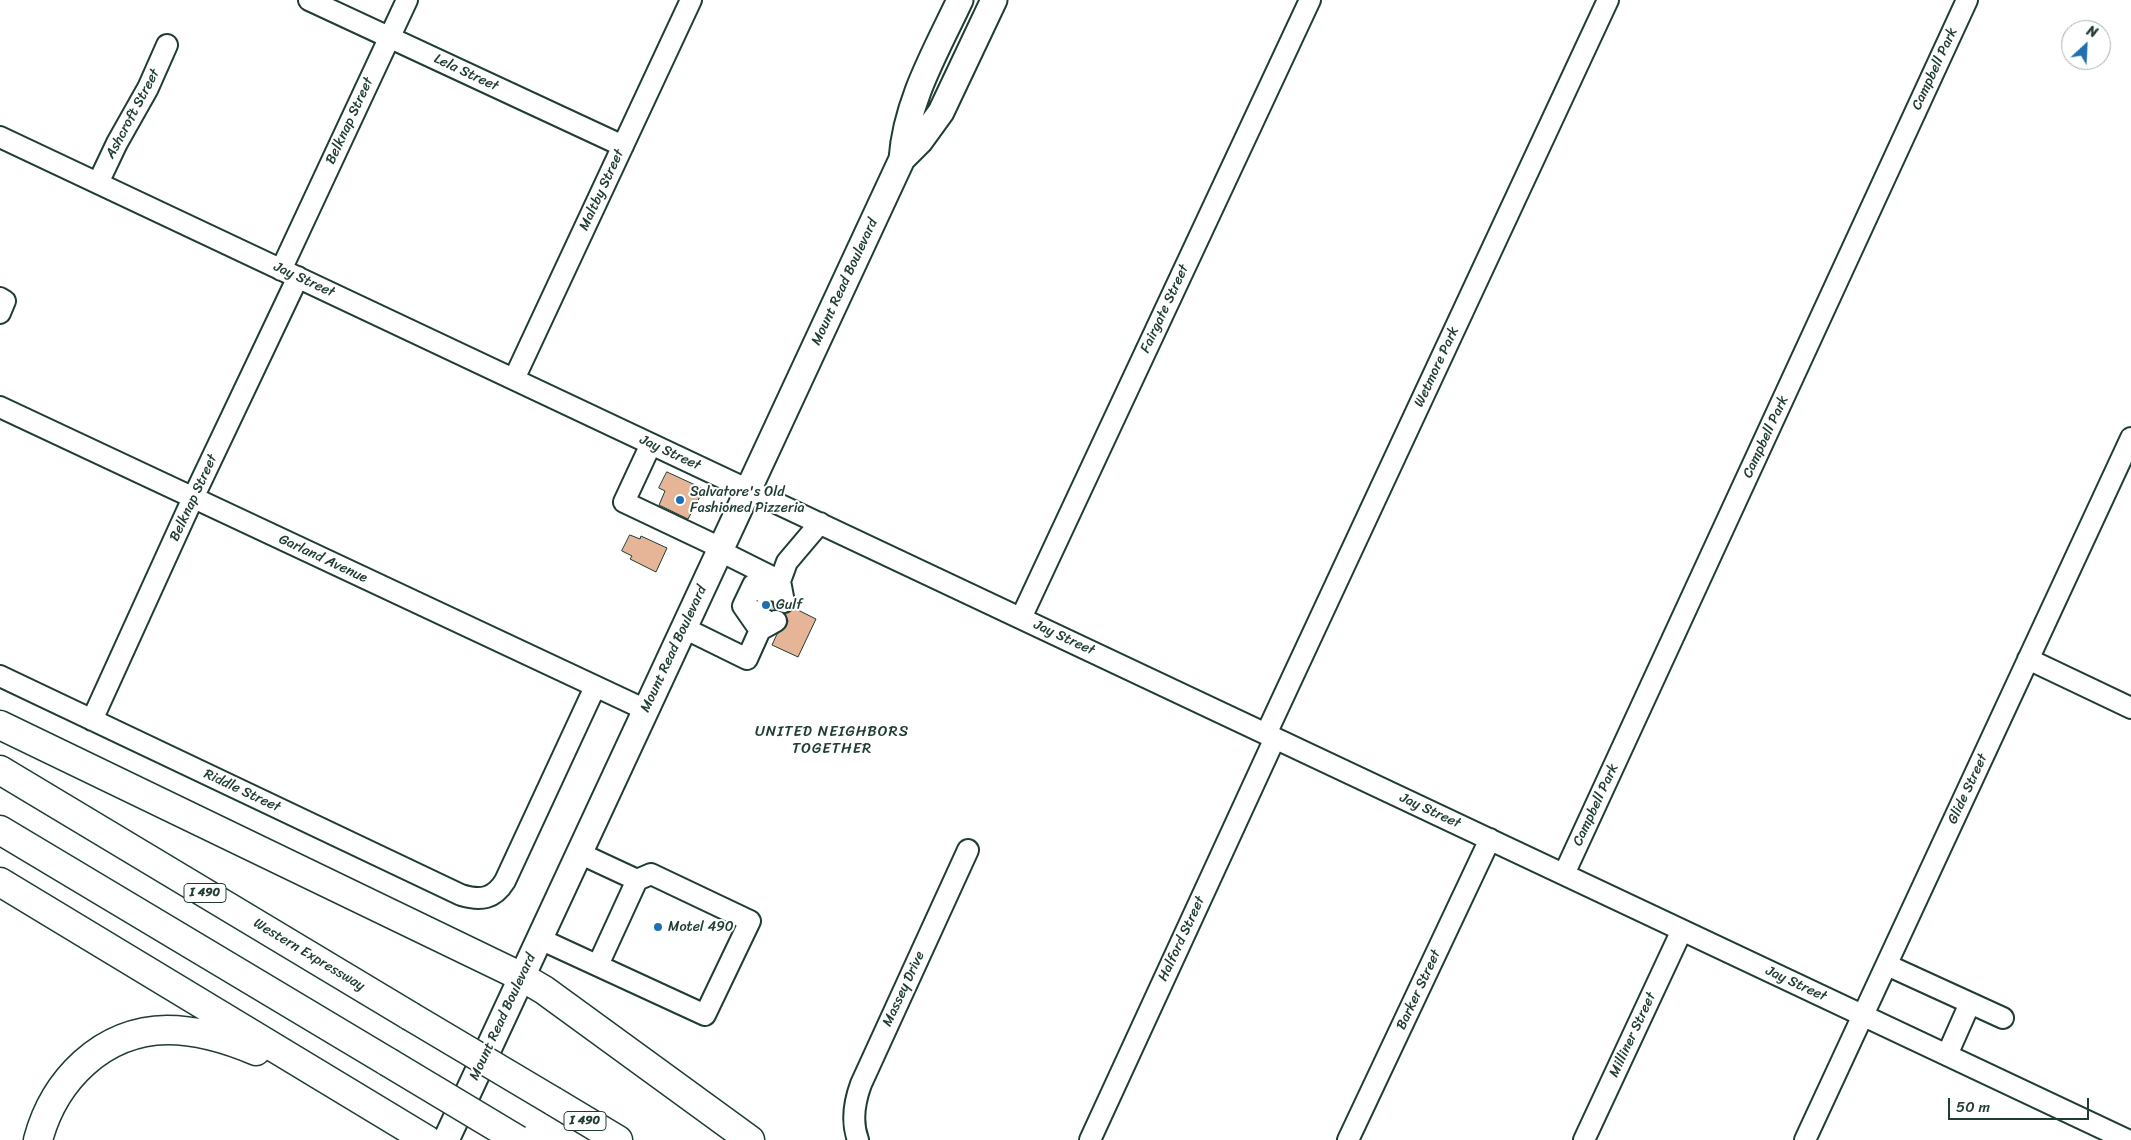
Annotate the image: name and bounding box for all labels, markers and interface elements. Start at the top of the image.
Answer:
text: N [2082,18,2102,45]
north arrow [2061,20,2111,70]
street label: Campbell Park [1909,25,1961,113]
street label: Lela Street [431,51,501,95]
street label: Ashcroft Street [102,66,164,162]
street label: Belknap Street [323,75,377,167]
street label: Maltby Street [576,147,628,233]
street label: Mount Read Boulevard [808,216,882,348]
street label: Jay Street [271,259,337,301]
street label: Fairgate Street [1137,262,1193,356]
street label: Wetmore Park [1411,324,1463,410]
street label: Campbell Park [1740,393,1792,481]
street label: Jay Street [637,432,703,474]
street label: Belknap Street [167,452,221,544]
place label: Salvatore's Old Fashioned Pizzeria [690,484,805,516]
marker: Salvatore's Old Fashioned Pizzeria [674,494,686,506]
street label: Garland Avenue [276,531,370,587]
street label: Mount Read Boulevard [637,583,711,715]
place label: Gulf [776,597,802,613]
marker: Gulf [760,599,772,611]
street label: Jay Street [1031,617,1097,659]
district label: UNITED NEIGHBORS TOGETHER [755,723,909,758]
street label: Glide Street [1944,751,1992,827]
street label: Campbell Park [1570,761,1622,849]
street label: Riddle Street [201,766,283,816]
street label: Jay Street [1397,790,1463,832]
road number: I 490 [184,884,226,902]
street label: Halford Street [1155,894,1209,984]
street label: Western Expressway [250,915,368,995]
place label: Motel 490 [668,919,734,935]
marker: Motel 490 [652,921,664,933]
street label: Barker Street [1393,947,1445,1033]
street label: Massey Drive [879,949,929,1029]
street label: Mount Read Boulevard [466,951,540,1083]
street label: Jay Street [1763,963,1829,1005]
street label: Milliner Street [1606,990,1660,1080]
scale bar [1951,1088,2092,1120]
text: 50 m [1956,1094,1990,1120]
road number: I 490 [564,1112,606,1130]

